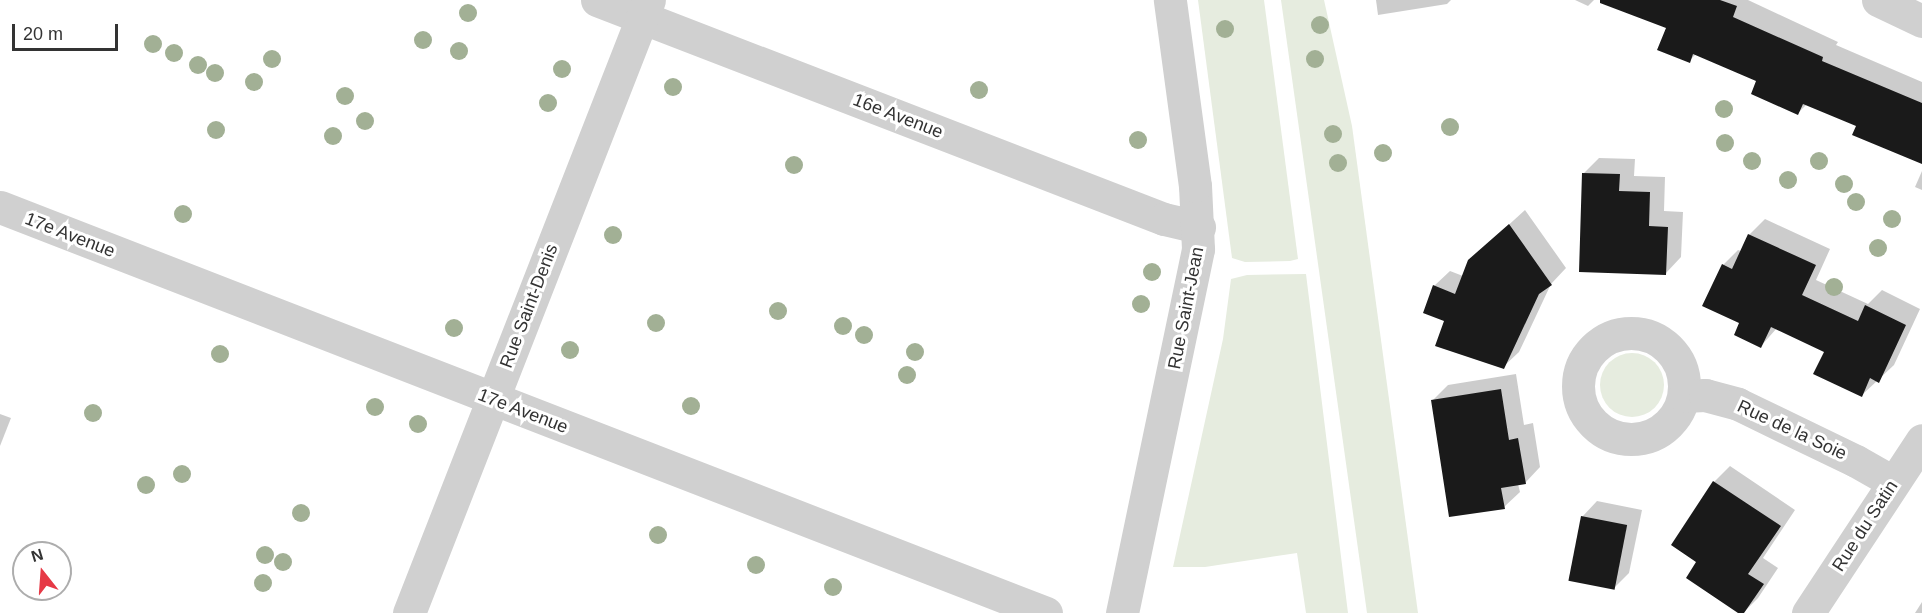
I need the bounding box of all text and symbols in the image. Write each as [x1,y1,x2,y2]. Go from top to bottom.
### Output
scale bar [15,12,122,50]
text: 20 m [23,24,63,44]
street label: 16e Avenue [849,89,947,143]
street label: 17e Avenue [21,208,119,262]
street label: Rue Saint-Denis [495,241,563,371]
street label: Rue Saint-Jean [1164,245,1208,371]
street label: 17e Avenue [474,384,572,438]
street label: Rue de la Soie [1734,395,1850,465]
street label: Rue du Satin [1828,476,1902,576]
north arrow [12,541,72,601]
text: N [29,545,45,565]

